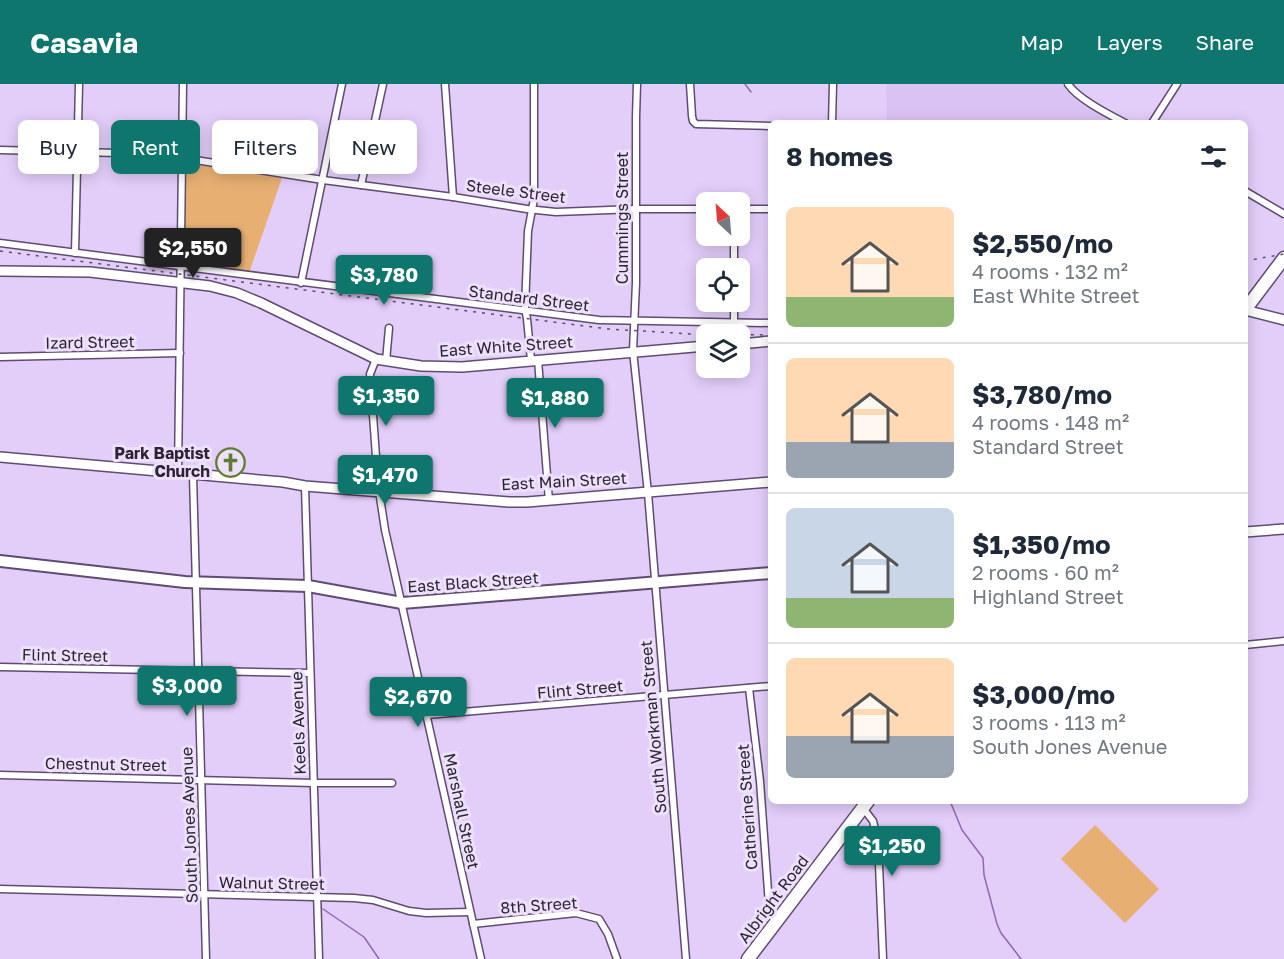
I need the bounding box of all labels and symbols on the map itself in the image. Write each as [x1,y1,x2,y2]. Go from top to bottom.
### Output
street label: Cummings Street [612,152,632,284]
street label: Steele Street [465,175,567,207]
north arrow [696,192,750,246]
pin: $2,550 [144,228,242,279]
pin: $3,780 [335,255,433,306]
street label: Standard Street [468,281,590,315]
street label: Izard Street [45,331,135,353]
street label: East White Street [438,331,574,361]
pin: $1,350 [337,376,435,427]
pin: $1,880 [506,378,604,429]
place label: Park Baptist Church [114,443,210,481]
church icon: Park Baptist Church [215,446,247,478]
pin: $1,470 [336,455,434,506]
street label: East Main Street [501,468,627,494]
street label: East Black Street [407,567,539,597]
street label: South Workman Street [635,640,671,814]
street label: Flint Street [22,644,108,666]
pin: $3,000 [138,666,236,717]
street label: Keels Avenue [286,671,310,775]
street label: Flint Street [536,675,624,703]
pin: $2,670 [369,677,467,728]
street label: Catherine Street [733,743,761,871]
street label: South Jones Avenue [176,747,202,903]
street label: Marshall Street [440,751,484,871]
street label: Chestnut Street [45,753,167,775]
pin: $1,250 [843,826,941,877]
street label: Albright Road [733,851,813,947]
street label: Walnut Street [219,872,325,894]
street label: 8th Street [500,892,578,918]

